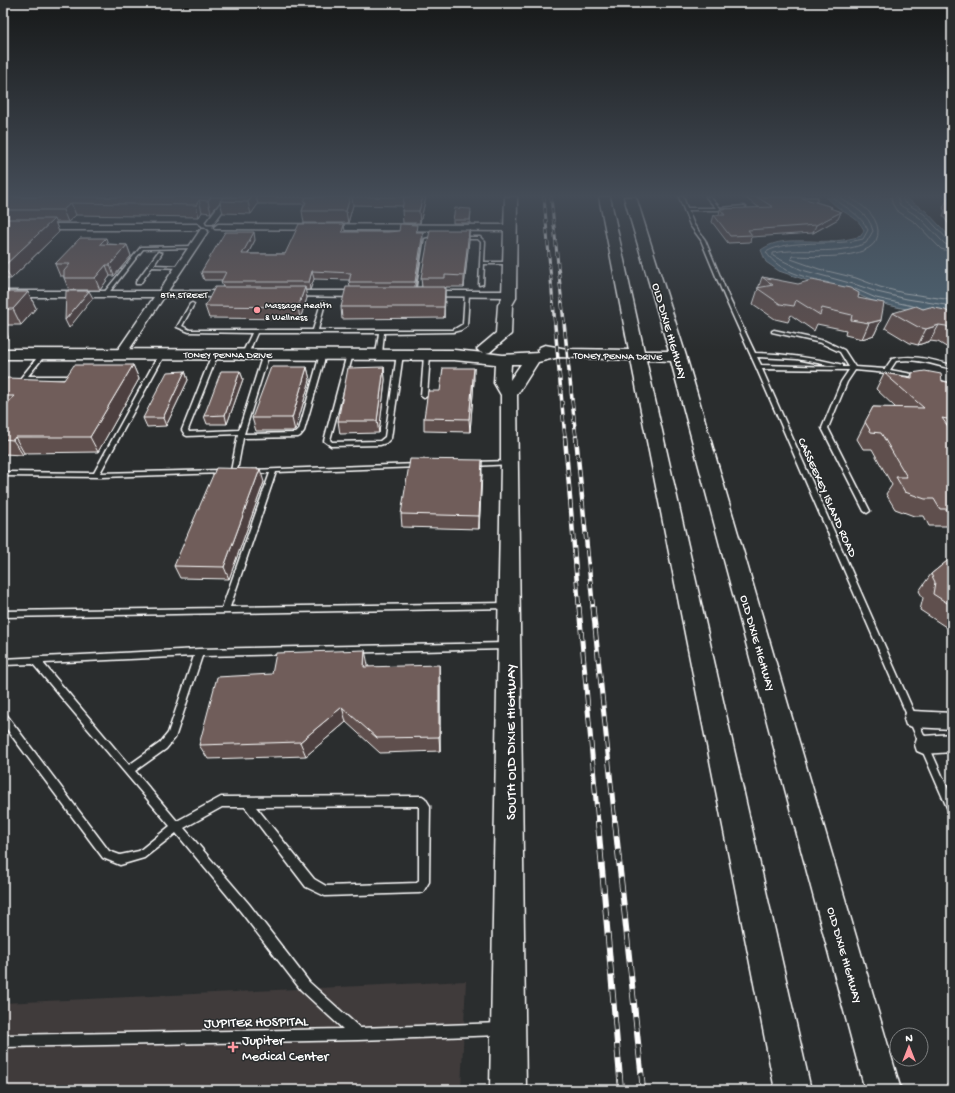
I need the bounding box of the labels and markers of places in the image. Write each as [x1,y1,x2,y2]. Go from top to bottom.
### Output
place label: Massage Health & Wellness [265,300,332,324]
marker: Massage Health & Wellness [252,305,262,315]
place label: Jupiter Medical Center [242,1033,330,1066]
marker: Jupiter Medical Center [227,1041,239,1053]

